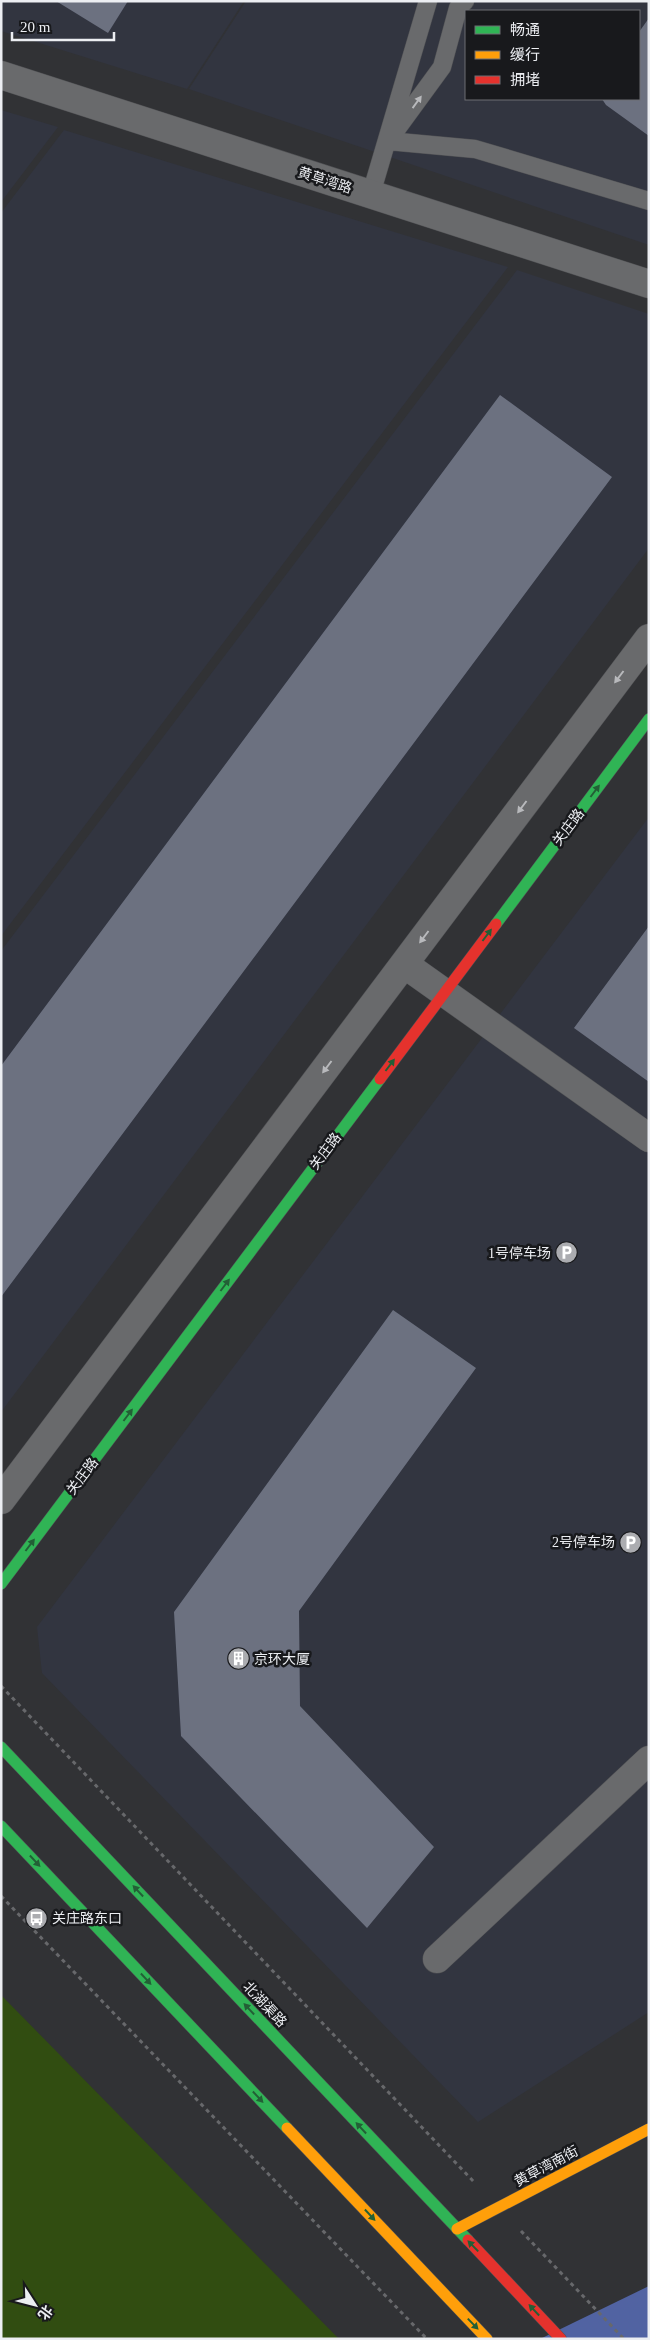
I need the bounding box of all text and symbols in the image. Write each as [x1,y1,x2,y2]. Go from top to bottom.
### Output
scale bar [12,10,115,42]
legend [465,10,640,100]
text: 20 m [20,19,51,35]
text: 畅通 [510,22,540,38]
text: 缓行 [510,47,540,63]
text: 拥堵 [510,72,540,88]
one-way arrow [412,95,422,109]
street label: 黄草湾路 [296,165,354,196]
one-way arrow [614,670,625,683]
one-way arrow [590,784,600,798]
one-way arrow [517,800,527,814]
street label: 关庄路 [550,806,587,849]
one-way arrow [482,928,492,942]
one-way arrow [419,930,430,943]
one-way arrow [384,1059,395,1072]
one-way arrow [322,1060,332,1074]
street label: 关庄路 [307,1130,344,1173]
parking icon: 1号停车场 [555,1241,579,1265]
place label: 1号停车场 [488,1245,551,1261]
one-way arrow [220,1278,230,1292]
one-way arrow [122,1409,133,1422]
street label: 关庄路 [64,1455,101,1498]
parking icon: 2号停车场 [619,1530,643,1554]
place label: 2号停车场 [552,1534,615,1550]
one-way arrow [25,1539,36,1552]
building icon: 京环大厦 [226,1647,250,1671]
place label: 京环大厦 [254,1652,310,1667]
one-way arrow [29,1855,41,1867]
one-way arrow [132,1886,144,1898]
bus stop icon: 关庄路东口 [24,1906,48,1930]
place label: 关庄路东口 [52,1911,122,1926]
one-way arrow [140,1973,152,1985]
street label: 北湖渠路 [240,1978,290,2030]
one-way arrow [243,2004,255,2016]
one-way arrow [252,2091,264,2103]
one-way arrow [355,2122,367,2134]
street label: 黄草湾南街 [512,2143,581,2189]
one-way arrow [364,2209,376,2221]
one-way arrow [467,2240,479,2252]
north arrow [10,2280,60,2330]
text: 北 [35,2302,55,2322]
one-way arrow [528,2304,540,2316]
one-way arrow [467,2317,479,2329]

